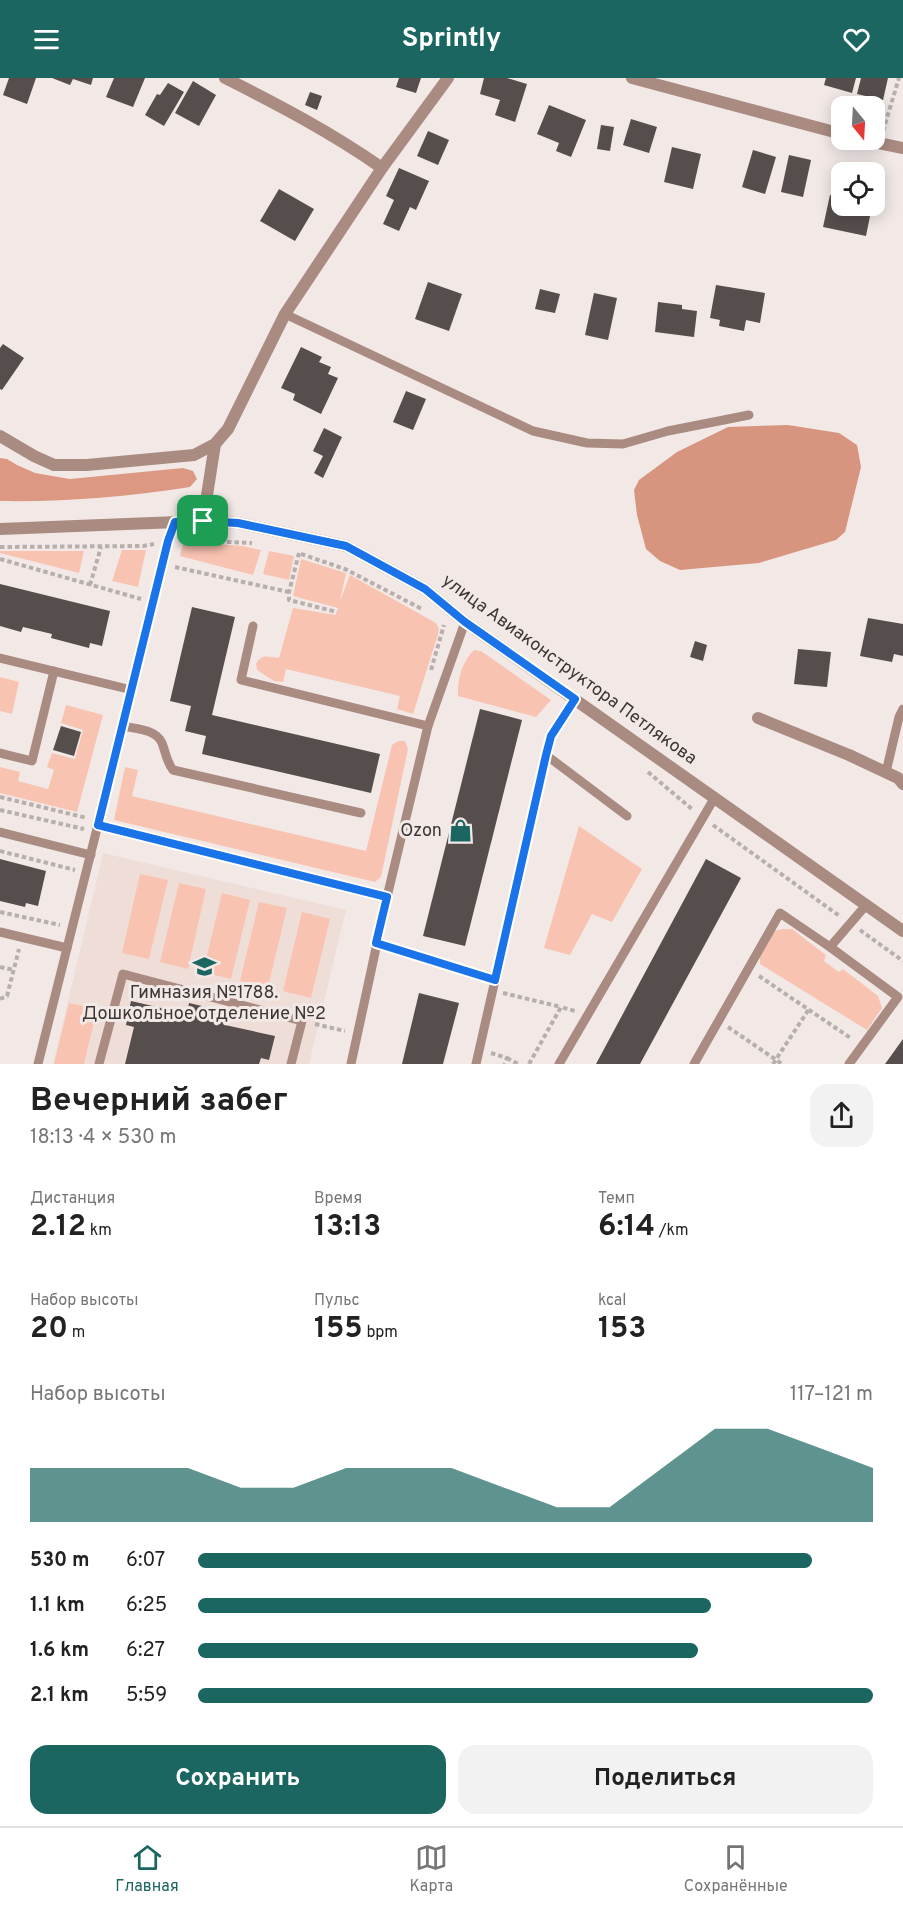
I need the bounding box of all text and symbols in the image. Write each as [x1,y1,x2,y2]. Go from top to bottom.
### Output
text: Sprintly [402,22,501,56]
icon: menu [30,23,63,56]
icon: heart [840,23,873,56]
north arrow [831,96,885,150]
map controls [831,96,885,216]
button: locate [831,162,885,216]
pin [177,495,228,546]
icon: arrive [186,504,219,537]
street label: улица Авиаконструктора Петлякова [437,570,701,770]
shop icon: Ozon [447,818,473,844]
place label: Ozon [400,820,442,843]
school or university icon: Гимназия №1788. Дошкольное отделение №2 [191,954,217,980]
place label: Гимназия №1788. Дошкольное отделение №2 [82,982,326,1026]
text: Вечерний забег [30,1081,288,1123]
button: share [810,1084,873,1147]
text: 18:13 · 4 × 530 m [30,1125,177,1151]
text: Дистанция [30,1189,115,1209]
text: Время [314,1189,362,1209]
text: Темп [598,1189,635,1209]
text: 2.12 [30,1209,86,1246]
text: 13:13 [314,1209,381,1246]
text: 6:14 [598,1209,655,1246]
text: km [86,1221,112,1241]
text: /km [655,1221,689,1241]
text: Набор высоты [30,1291,138,1311]
text: Пульс [314,1291,360,1311]
text: kcal [598,1291,626,1311]
text: 20 [30,1311,68,1348]
text: 155 [314,1311,363,1348]
text: 153 [598,1311,646,1348]
text: m [68,1323,85,1343]
text: bpm [363,1323,398,1343]
text: Набор высоты [30,1382,166,1408]
text: 117–121 m [790,1382,873,1408]
text: 530 m [30,1548,90,1574]
text: 6:07 [126,1548,165,1574]
text: 1.1 km [30,1593,85,1619]
text: 6:25 [126,1593,167,1619]
text: 1.6 km [30,1638,89,1664]
text: 6:27 [126,1638,165,1664]
text: 2.1 km [30,1683,89,1709]
text: 5:59 [126,1683,167,1709]
button: Сохранить [30,1745,446,1814]
button: Поделиться [458,1745,873,1814]
tab: Главная [115,1841,179,1897]
tab: Карта [409,1841,453,1897]
tab: Сохранённые [684,1841,788,1897]

